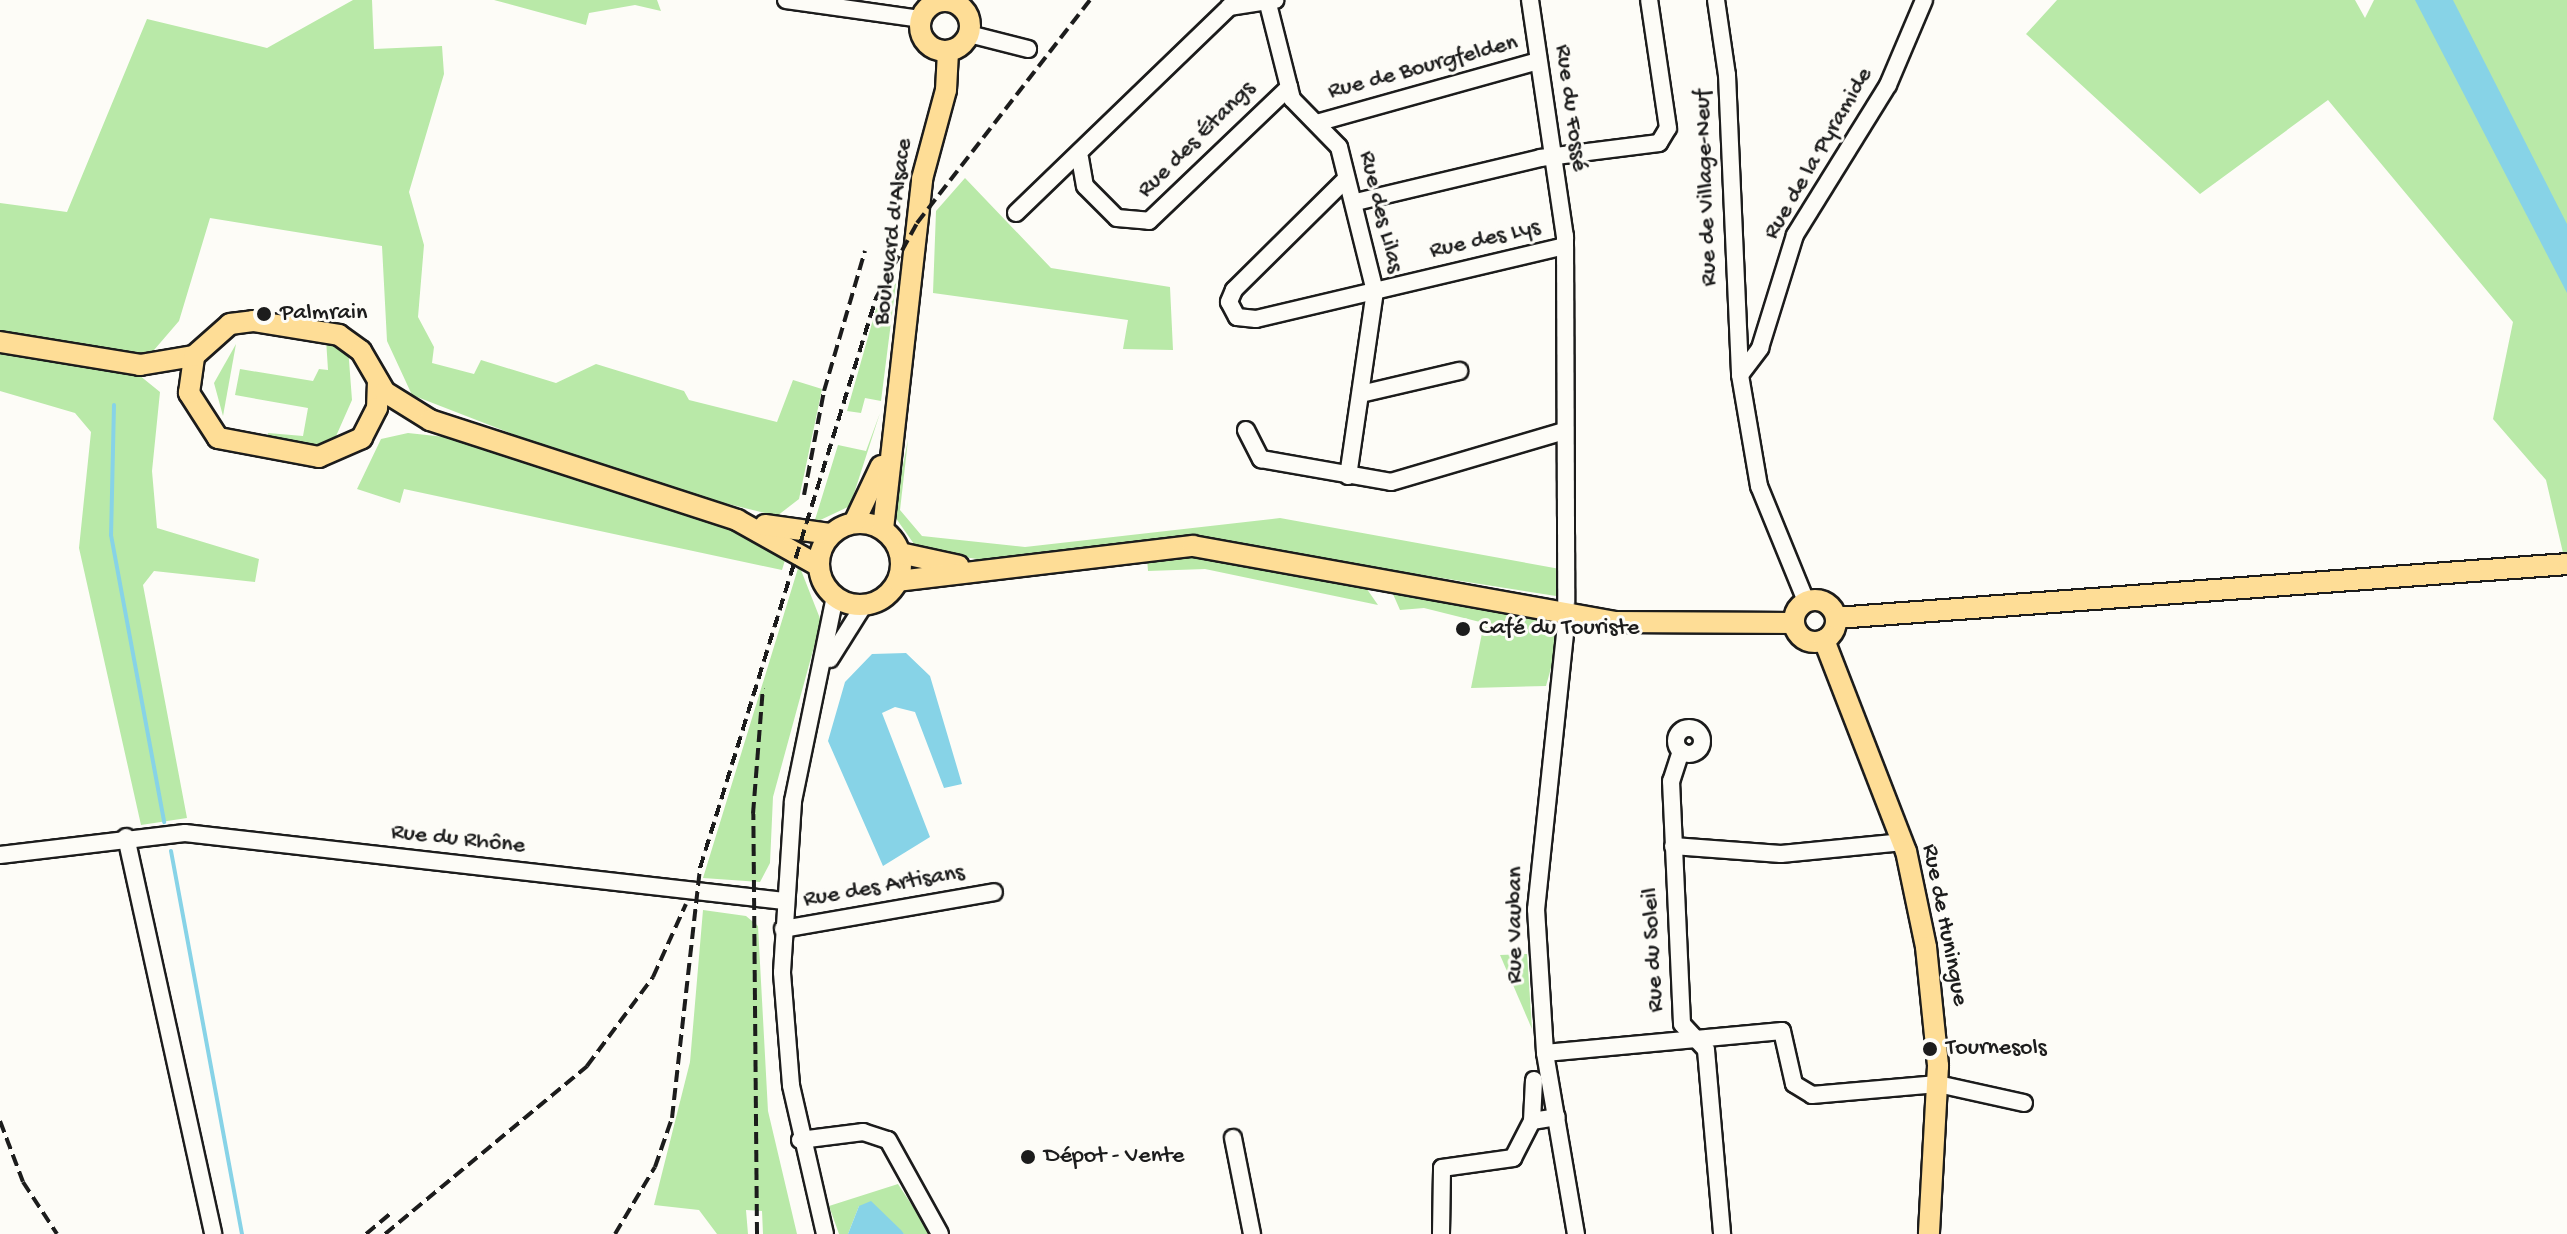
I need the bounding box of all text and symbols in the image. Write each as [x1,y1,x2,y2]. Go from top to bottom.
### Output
street label: Rue de Bourgfelden [1325,29,1521,107]
street label: Rue du Fossé [1547,43,1593,173]
street label: Rue de la Pyramide [1758,63,1880,245]
street label: Rue des Étangs [1132,75,1262,205]
street label: Rue de Village-Neuf [1689,89,1725,287]
street label: Boulevard d'Alsace [868,137,920,327]
street label: Rue des Lilas [1351,148,1409,276]
street label: Rue des Lys [1427,213,1543,267]
place label: Palmrain [280,300,367,328]
marker: Palmrain [255,305,273,323]
place label: Café du Touriste [1479,615,1639,643]
marker: Café du Touriste [1454,620,1472,638]
street label: Rue du Rhône [390,819,526,861]
street label: Rue de Huningue [1914,842,1974,1008]
street label: Rue des Artisans [801,859,967,915]
street label: Rue Vauban [1502,866,1530,984]
street label: Rue du Soleil [1636,887,1672,1013]
place label: Tournesols [1946,1035,2047,1063]
marker: Tournesols [1921,1040,1939,1058]
place label: Dépot - Vente [1044,1143,1184,1171]
marker: Dépot - Vente [1019,1148,1037,1166]

